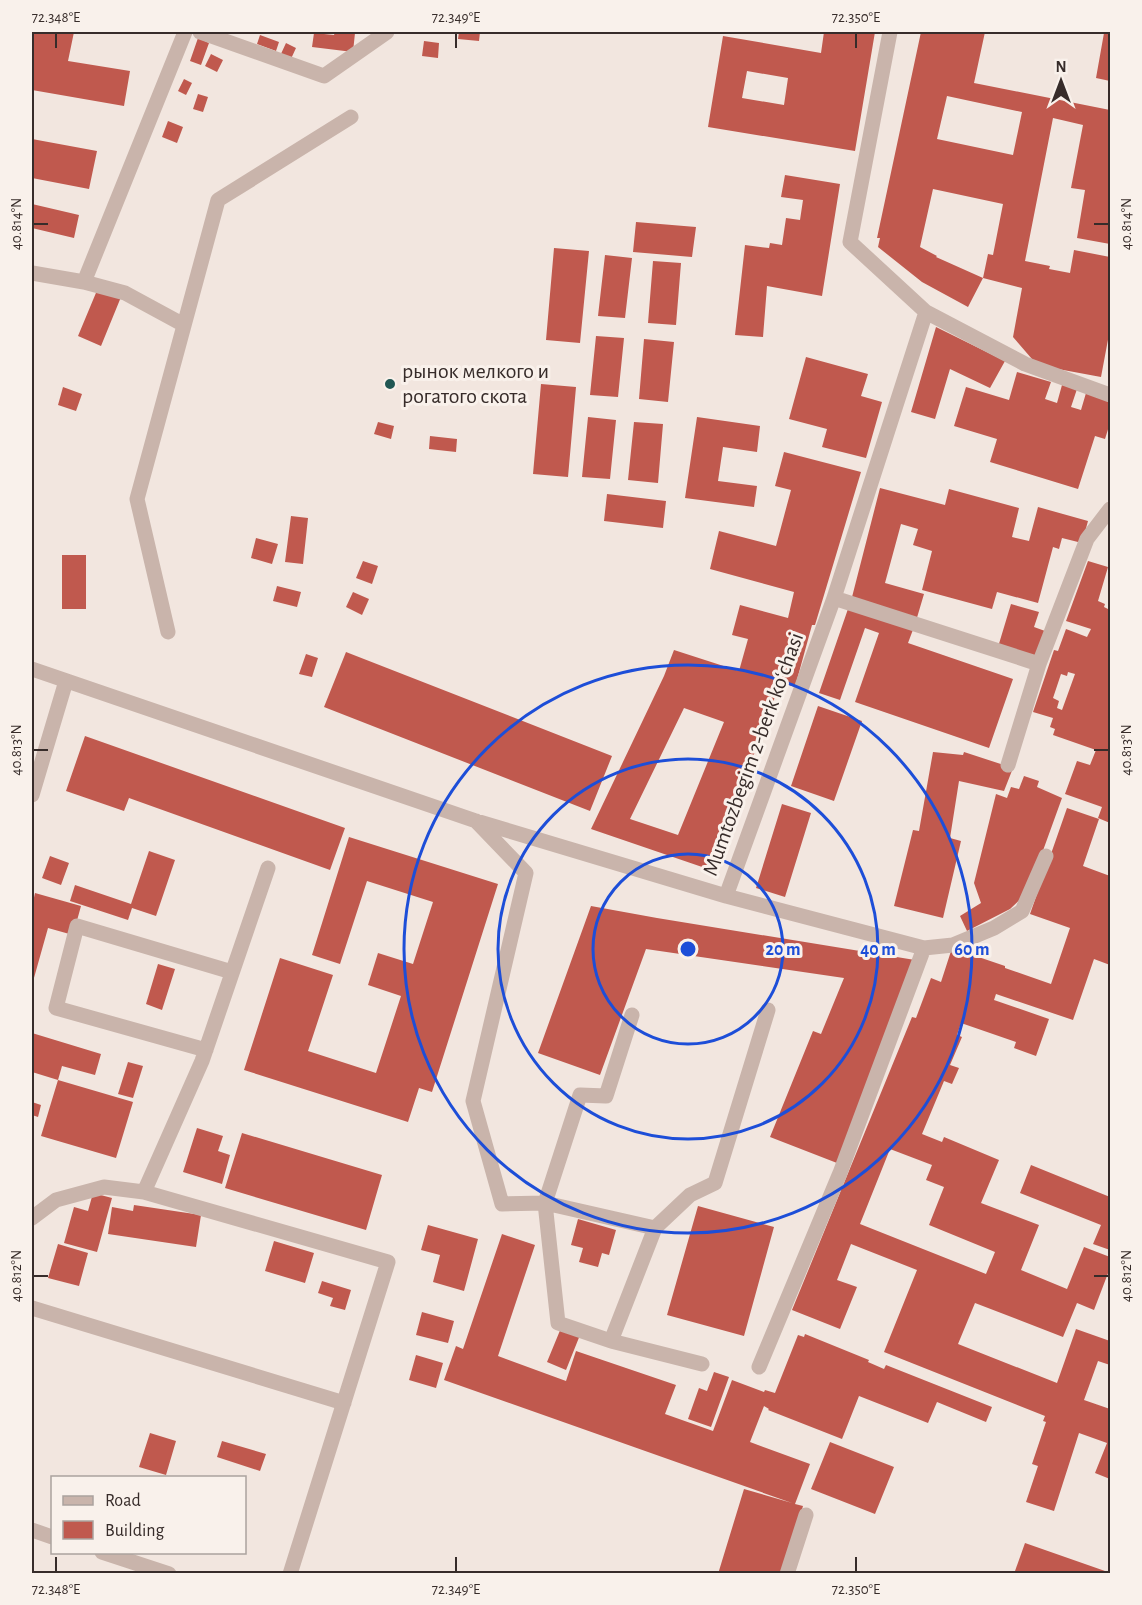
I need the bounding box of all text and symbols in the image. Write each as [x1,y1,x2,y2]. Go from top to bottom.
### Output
text: 72.348°E [32,10,80,25]
text: 72.349°E [432,10,480,25]
text: 72.350°E [832,10,880,25]
north arrow [1031,51,1091,111]
text: N [1055,59,1067,75]
text: 40.814°N [9,198,24,250]
text: 40.814°N [1119,198,1134,250]
place label: рынок мелкого и рогатого скота [402,360,549,407]
marker: рынок мелкого и рогатого скота [383,377,397,391]
street label: Mumtozbegim 2-berk koʻchasi [699,629,807,879]
text: 40.813°N [9,724,24,776]
text: 40.813°N [1119,724,1134,776]
centre of rings [678,939,698,959]
text: 20 m [765,941,801,959]
text: 40 m [860,941,896,959]
text: 60 m [954,941,990,959]
text: 40.812°N [9,1250,24,1302]
text: 40.812°N [1119,1250,1134,1302]
legend [51,1476,246,1554]
text: Road [105,1492,141,1510]
text: Building [105,1522,165,1540]
text: 72.348°E [32,1582,80,1597]
text: 72.349°E [432,1582,480,1597]
text: 72.350°E [832,1582,880,1597]

